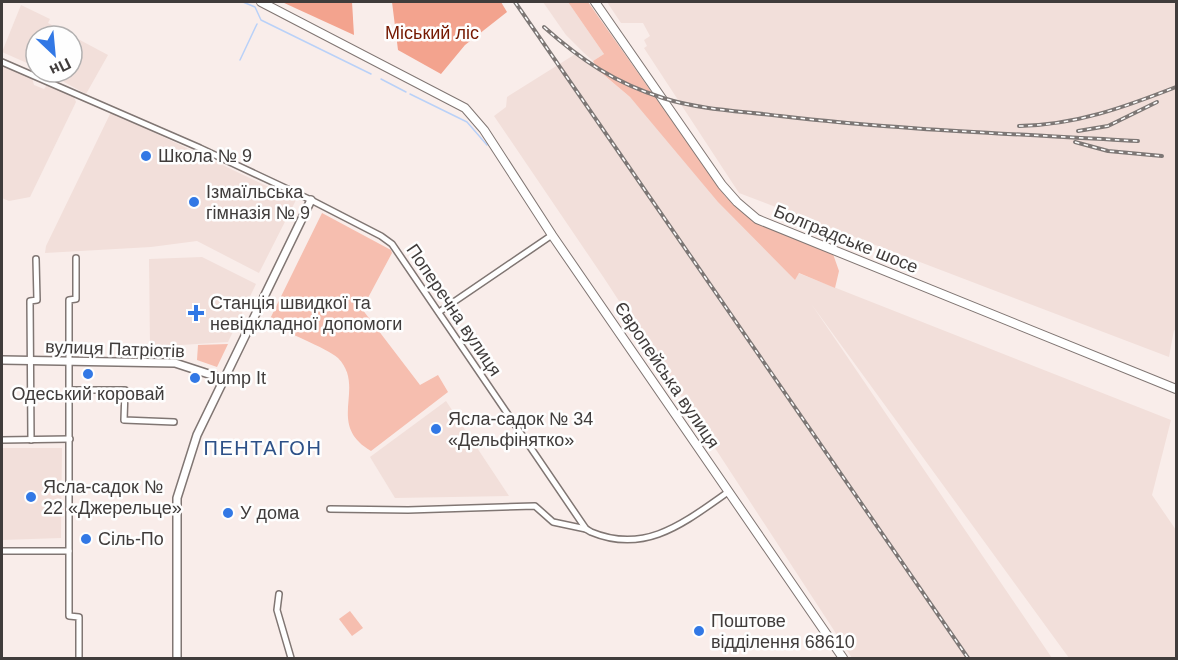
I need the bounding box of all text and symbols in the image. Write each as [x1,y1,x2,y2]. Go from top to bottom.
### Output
park label: Міський ліс [385,23,479,43]
north arrow [24,24,84,84]
text: Пн [47,55,74,79]
place label: Школа № 9 [158,146,252,166]
marker: Школа № 9 [139,149,153,163]
place label: Ізмаїльська гімназія № 9 [206,182,310,223]
marker: Ізмаїльська гімназія № 9 [187,195,201,209]
street label: Болградське шосе [771,201,921,277]
street label: Поперечна вулиця [402,240,506,380]
place label: Станція швидкої та невідкладної допомоги [210,293,402,334]
street label: Європейська вулиця [611,298,723,452]
marker: Станція швидкої та невідкладної допомоги [187,304,205,322]
street label: вулиця Патріотів [45,337,185,361]
marker: Одеський коровай [81,367,95,381]
place label: Jump It [207,368,266,388]
marker: Jump It [188,371,202,385]
place label: Одеський коровай [11,384,165,404]
place label: Ясла-садок № 34 «Дельфінятко» [448,409,593,450]
marker: Ясла-садок № 34 «Дельфінятко» [429,422,443,436]
district label: ПЕНТАГОН [204,437,322,459]
place label: Ясла-садок № 22 «Джерельце» [43,477,182,518]
marker: Ясла-садок № 22 «Джерельце» [24,490,38,504]
place label: У дома [240,503,300,523]
marker: У дома [221,506,235,520]
place label: Сіль-По [98,529,164,549]
marker: Сіль-По [79,532,93,546]
place label: Поштове відділення 68610 [711,611,855,652]
marker: Поштове відділення 68610 [692,624,706,638]

